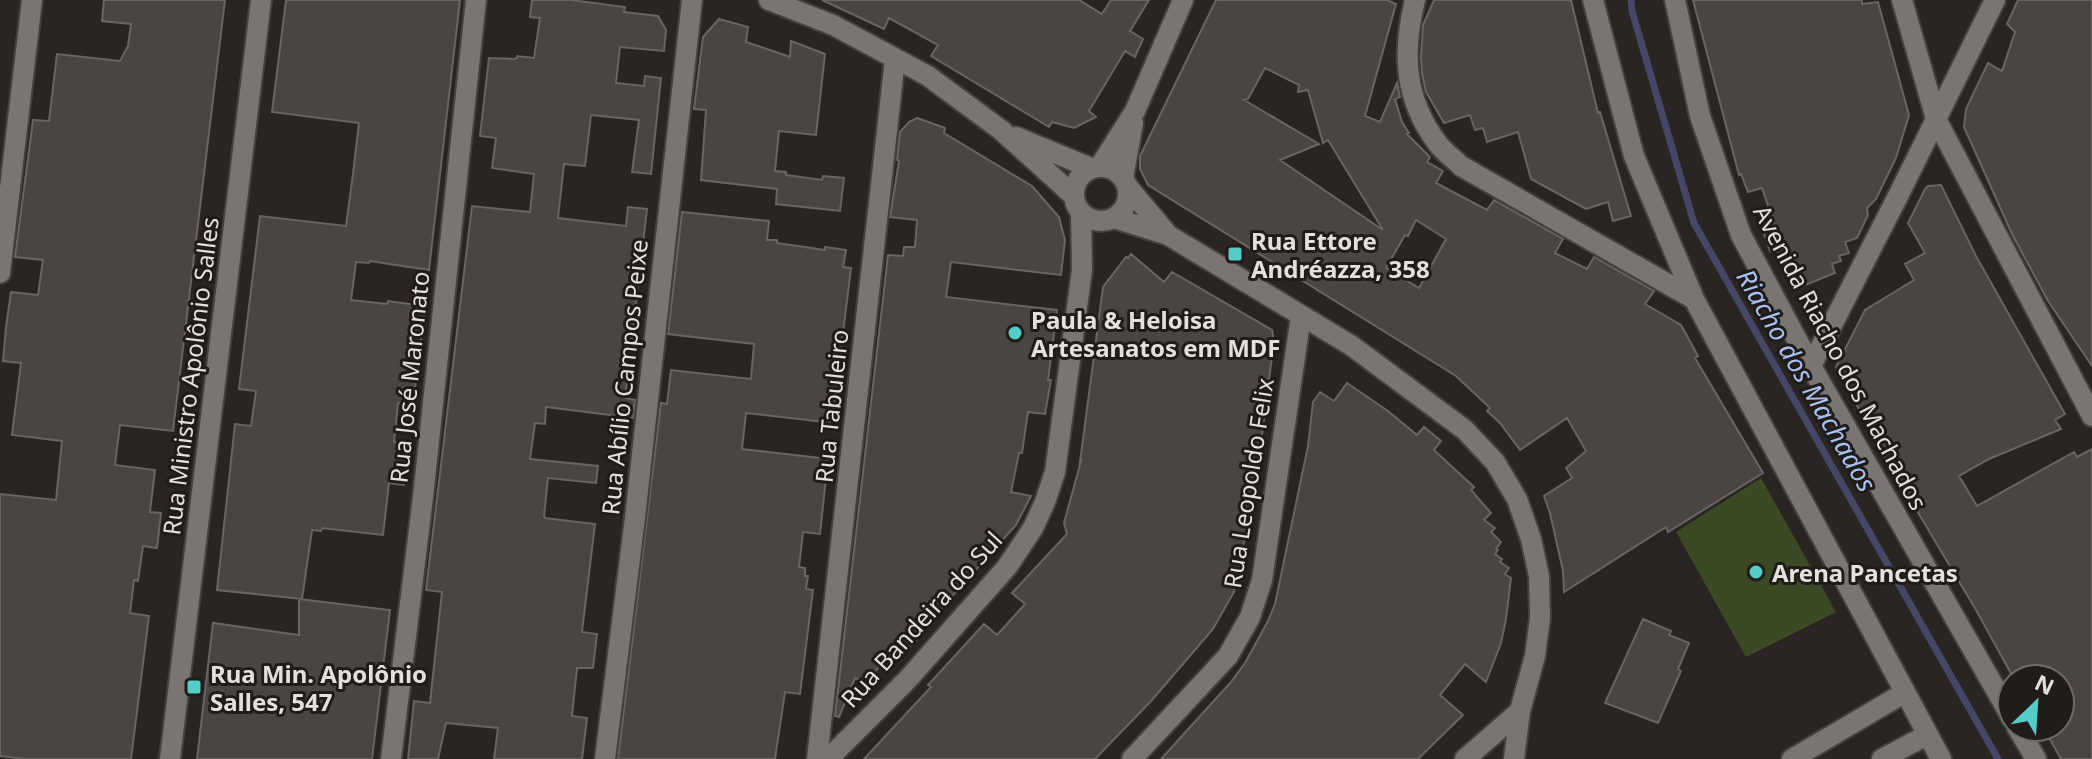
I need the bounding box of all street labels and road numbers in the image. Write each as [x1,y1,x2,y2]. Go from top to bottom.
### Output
street label: Avenida Riacho dos Machados [1748,200,1934,514]
street label: Rua Ministro Apolônio Salles [154,215,226,537]
street label: Rua Abílio Campos Peixe [593,238,655,516]
street label: Rua José Maronato [381,270,437,484]
street label: Rua Tabuleiro [807,328,855,484]
street label: Rua Leopoldo Felix [1215,375,1281,590]
street label: Rua Bandeira do Sul [833,524,1009,714]

